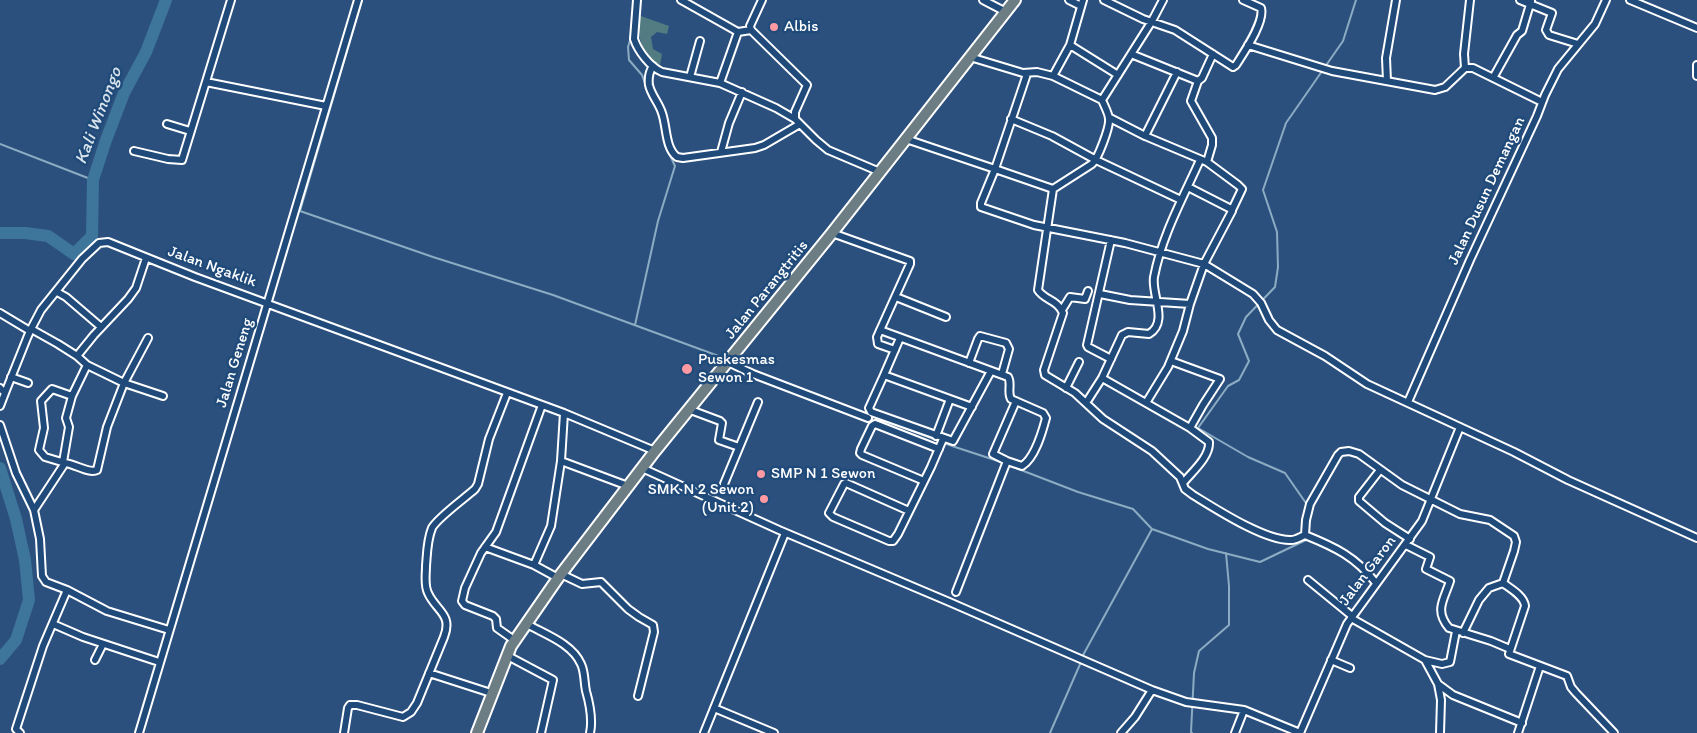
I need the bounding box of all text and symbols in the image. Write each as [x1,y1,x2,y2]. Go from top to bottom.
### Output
place label: Albis [784,17,818,37]
marker: Albis [768,21,780,33]
water label: Kali Winongo [71,65,127,167]
street label: Jalan Dusun Demangan [1444,114,1530,268]
street label: Jalan Parangtritis [721,237,813,343]
street label: Jalan Ngaklik [165,242,259,292]
street label: Jalan Geneng [212,316,258,410]
place label: Puskesmas Sewon 1 [698,350,775,388]
marker: Puskesmas Sewon 1 [680,362,694,376]
place label: SMP N 1 Sewon [771,464,875,484]
marker: SMP N 1 Sewon [755,468,767,480]
place label: SMK N 2 Sewon (Unit 2) [648,480,754,518]
marker: SMK N 2 Sewon (Unit 2) [758,493,770,505]
street label: Jalan Garon [1335,532,1401,610]

